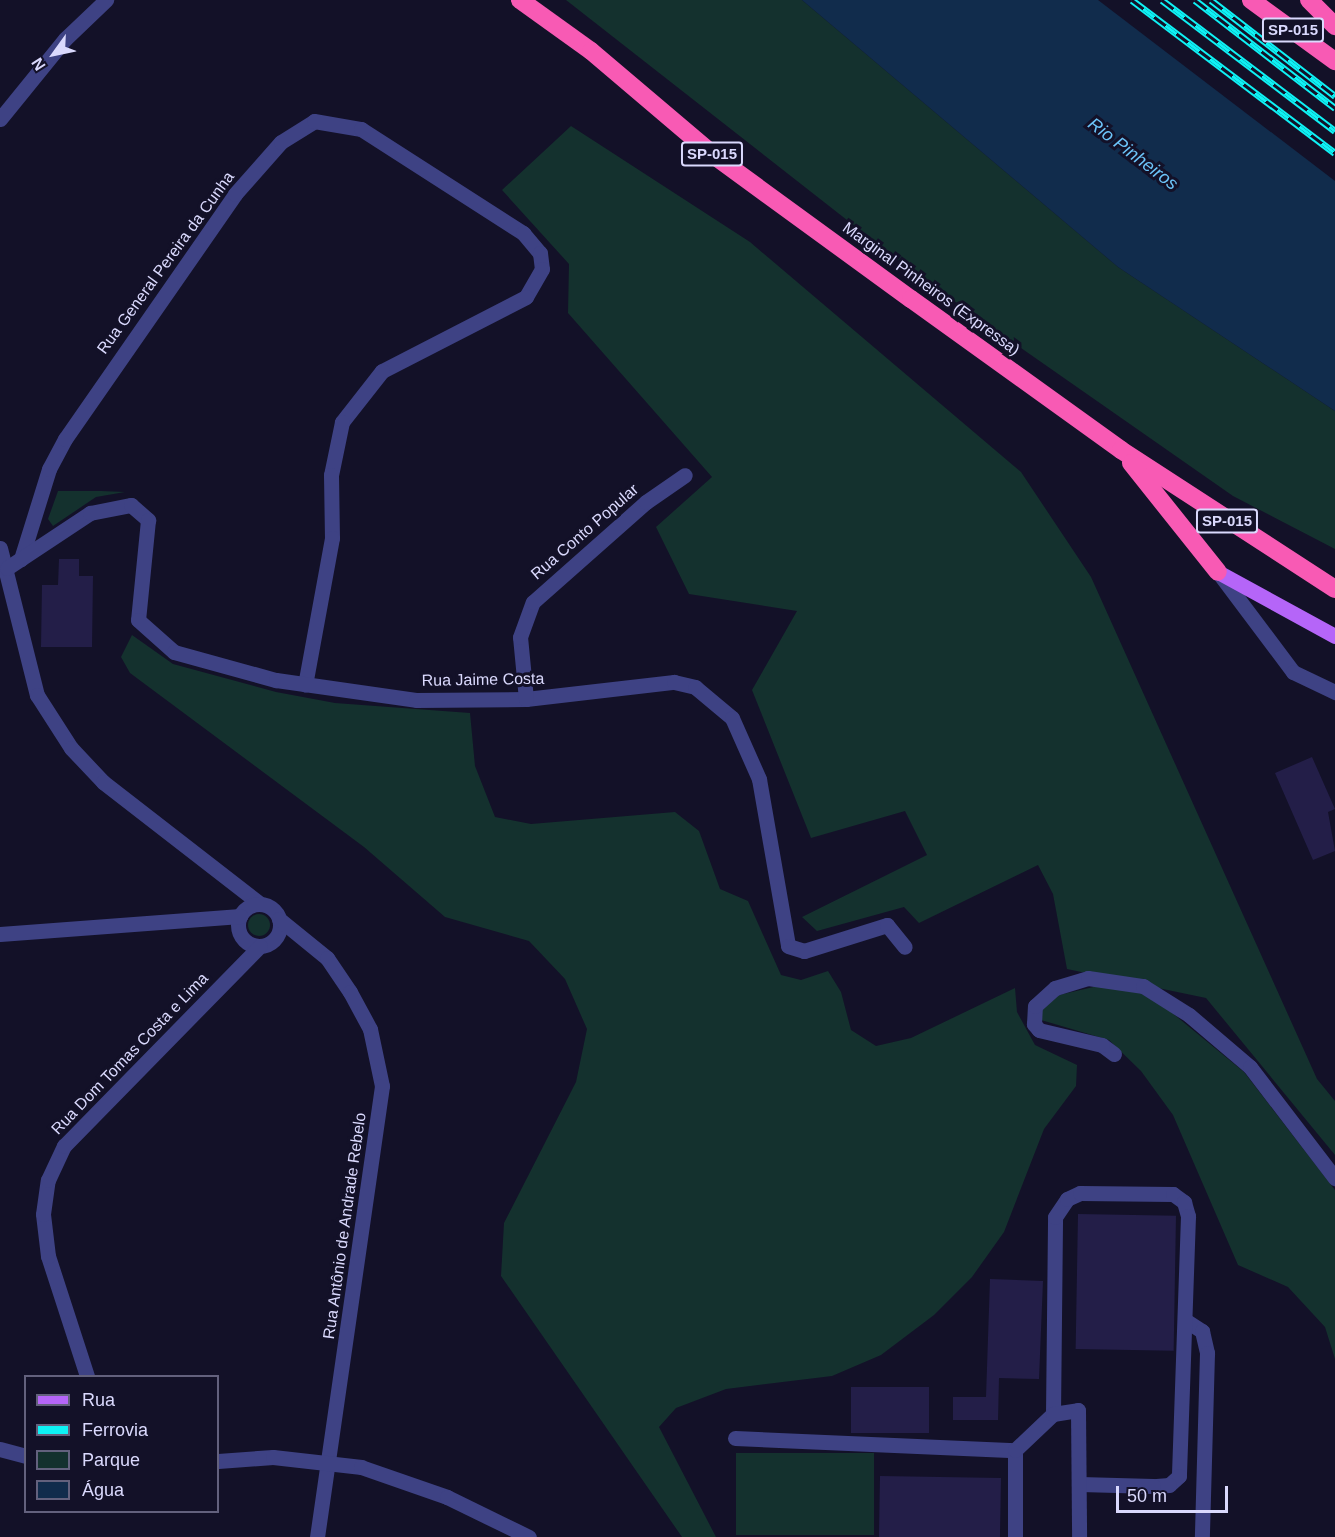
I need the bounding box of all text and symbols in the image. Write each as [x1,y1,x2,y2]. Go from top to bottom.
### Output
road number: SP-015 [1262,18,1324,42]
north arrow [24,24,84,84]
text: N [28,55,49,74]
water label: Rio Pinheiros [1084,113,1182,195]
road number: SP-015 [680,142,744,166]
street label: Rua General Pereira da Cunha [93,168,239,358]
street label: Marginal Pinheiros (Expressa) [839,218,1023,360]
street label: Rua Conto Popular [527,480,643,584]
road number: SP-015 [1196,509,1258,533]
street label: Rua Jaime Costa [421,669,545,691]
street label: Rua Dom Tomas Costa e Lima [47,969,213,1139]
street label: Rua Antônio de Andrade Rebelo [319,1111,371,1341]
legend [24,1375,219,1513]
text: Rua [82,1390,115,1410]
text: Ferrovia [82,1420,148,1440]
text: Parque [82,1450,140,1470]
scale bar [1119,1474,1232,1512]
text: Água [82,1480,124,1500]
text: 50 m [1127,1486,1167,1506]

